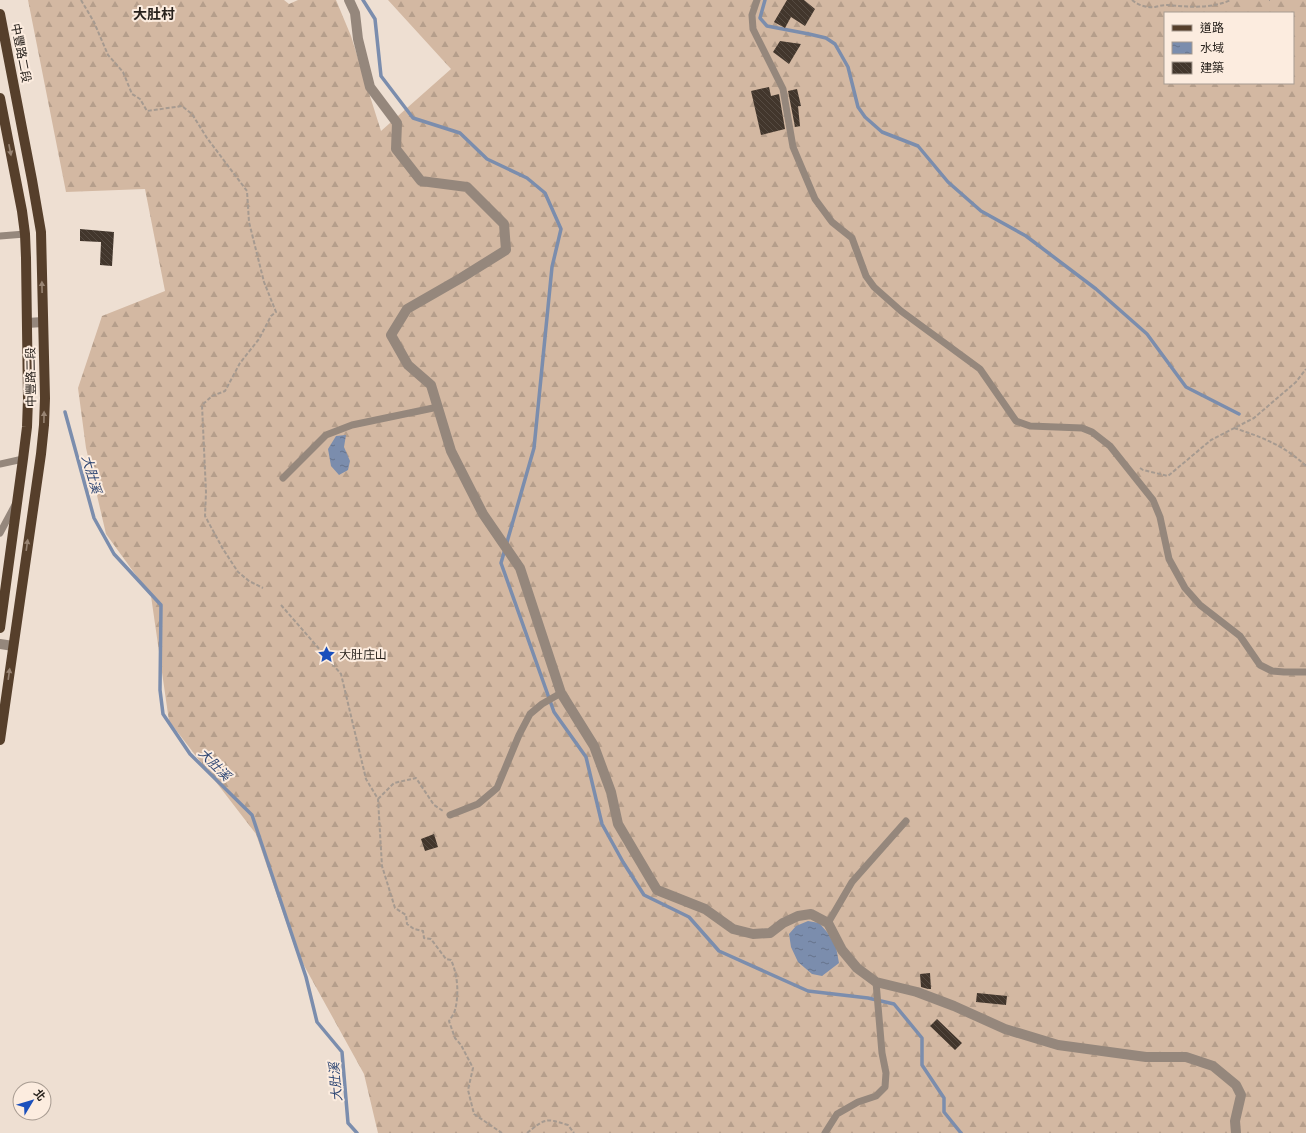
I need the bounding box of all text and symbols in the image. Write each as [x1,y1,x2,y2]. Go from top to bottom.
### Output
district label: 大肚村 [133,4,175,23]
legend [1164,12,1294,84]
text: 道路 [1200,19,1224,36]
street label: 中豐路二段 [7,22,36,84]
text: 水域 [1200,39,1224,56]
text: 建築 [1200,59,1224,76]
one-way arrow [8,143,14,156]
one-way arrow [39,280,45,293]
street label: 中豐路二段 [21,347,40,407]
one-way arrow [41,411,48,423]
water label: 大肚溪 [78,453,107,497]
one-way arrow [24,539,30,551]
place icon: 大肚庄山 [316,645,336,665]
place label: 大肚庄山 [339,646,387,663]
one-way arrow [6,668,12,680]
water label: 大肚溪 [195,744,237,786]
water label: 大肚溪 [324,1060,346,1102]
north arrow [12,1081,52,1121]
text: 北 [31,1086,50,1103]

